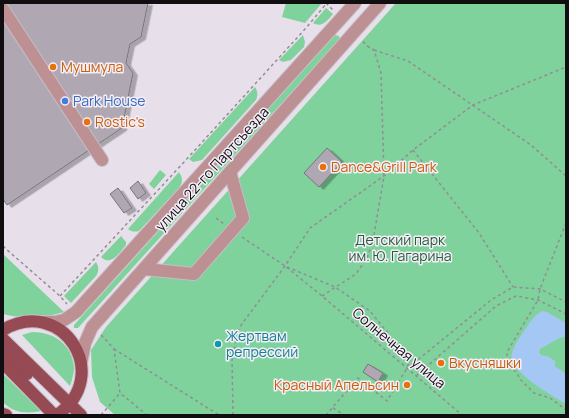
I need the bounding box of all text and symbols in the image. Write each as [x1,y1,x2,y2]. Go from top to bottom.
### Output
place label: Мушмула [61,57,123,76]
marker: Мушмула [48,62,58,72]
place label: Park House [73,91,145,110]
marker: Park House [60,96,70,106]
street label: улица 22-го Партсъезда [151,102,273,235]
place label: Rostic's [95,112,145,131]
marker: Rostic's [82,117,92,127]
place label: Dance&Grill Park [331,157,438,176]
marker: Dance&Grill Park [318,162,328,172]
park label: Детский парк им. Ю. Гагарина [348,230,452,265]
street label: Солнечная улица [349,303,450,392]
place label: Жертвам репрессий [226,326,298,361]
marker: Жертвам репрессий [213,339,223,349]
place label: Вкусняшки [449,353,521,372]
marker: Вкусняшки [436,358,446,368]
place label: Красный Апельсин [274,375,399,394]
marker: Красный Апельсин [402,380,412,390]

